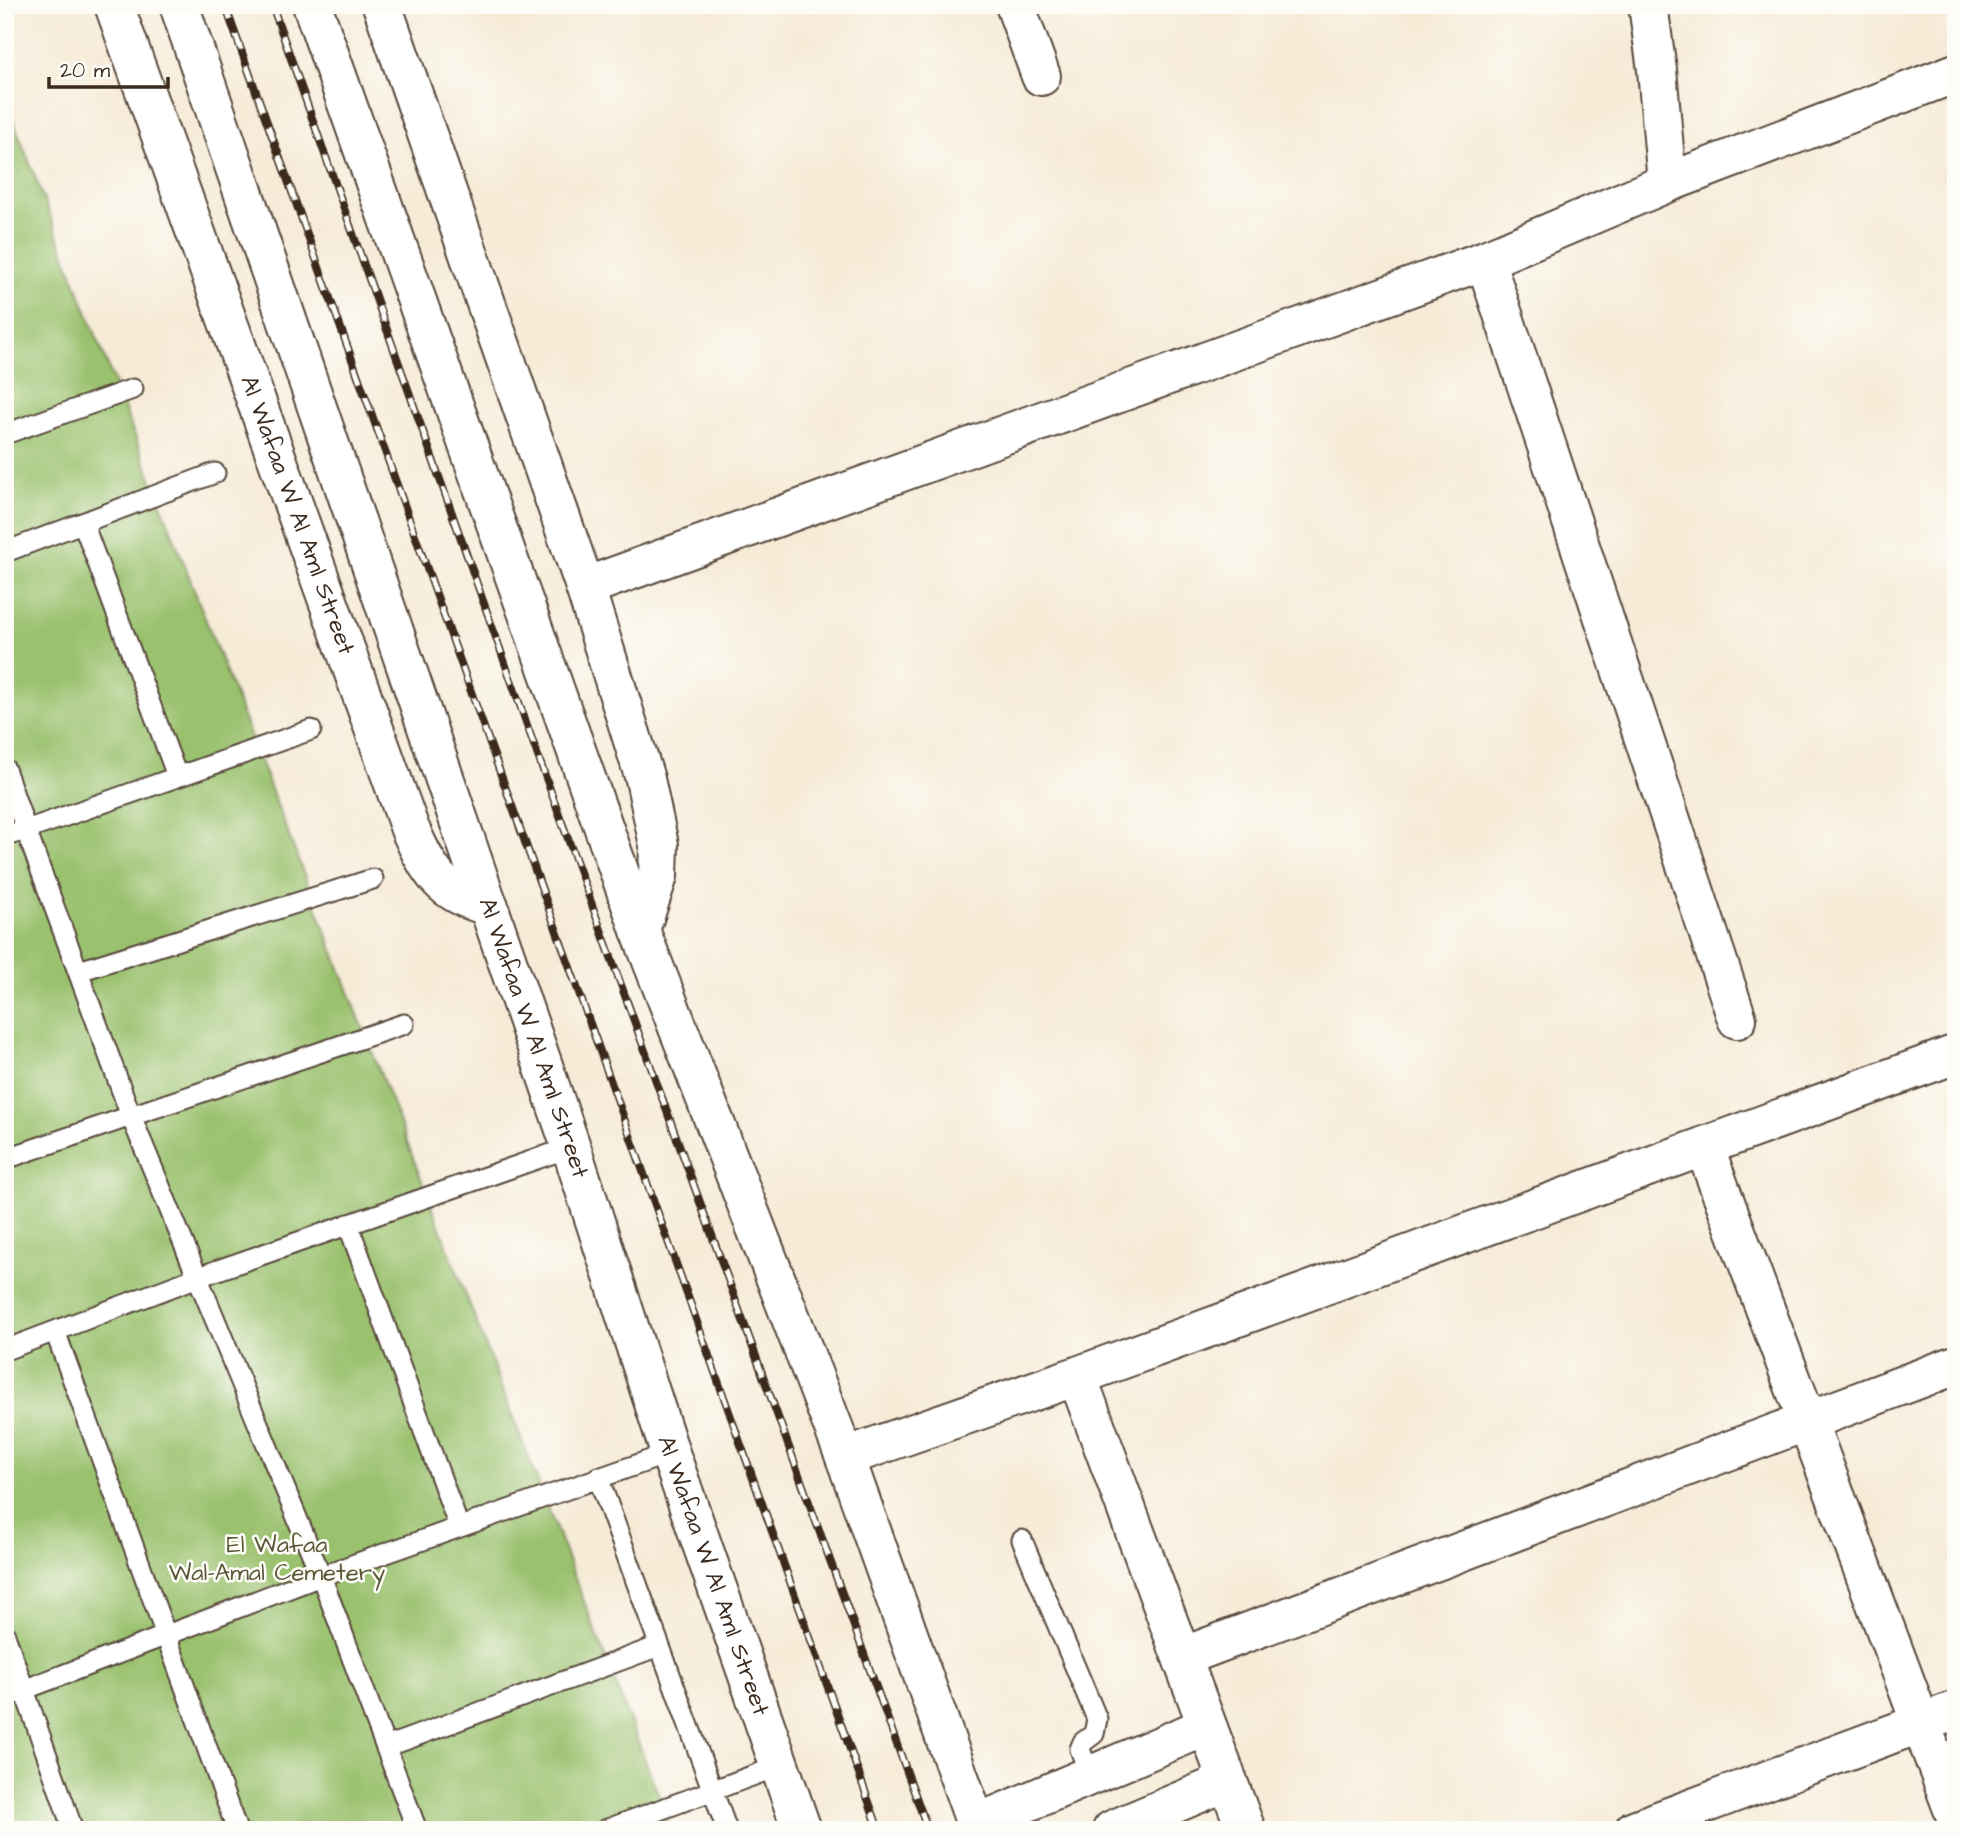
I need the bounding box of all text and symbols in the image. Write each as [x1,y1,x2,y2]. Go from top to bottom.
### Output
scale bar [49,46,168,90]
text: 20 m [60,56,111,85]
street label: Al Wafaa W Al Aml Street [231,371,363,660]
street label: Al Wafaa W Al Aml Street [470,893,597,1183]
street label: Al Wafaa W Al Aml Street [649,1431,778,1720]
park label: El Wafaa Wal-Amal Cemetery [169,1528,385,1591]

